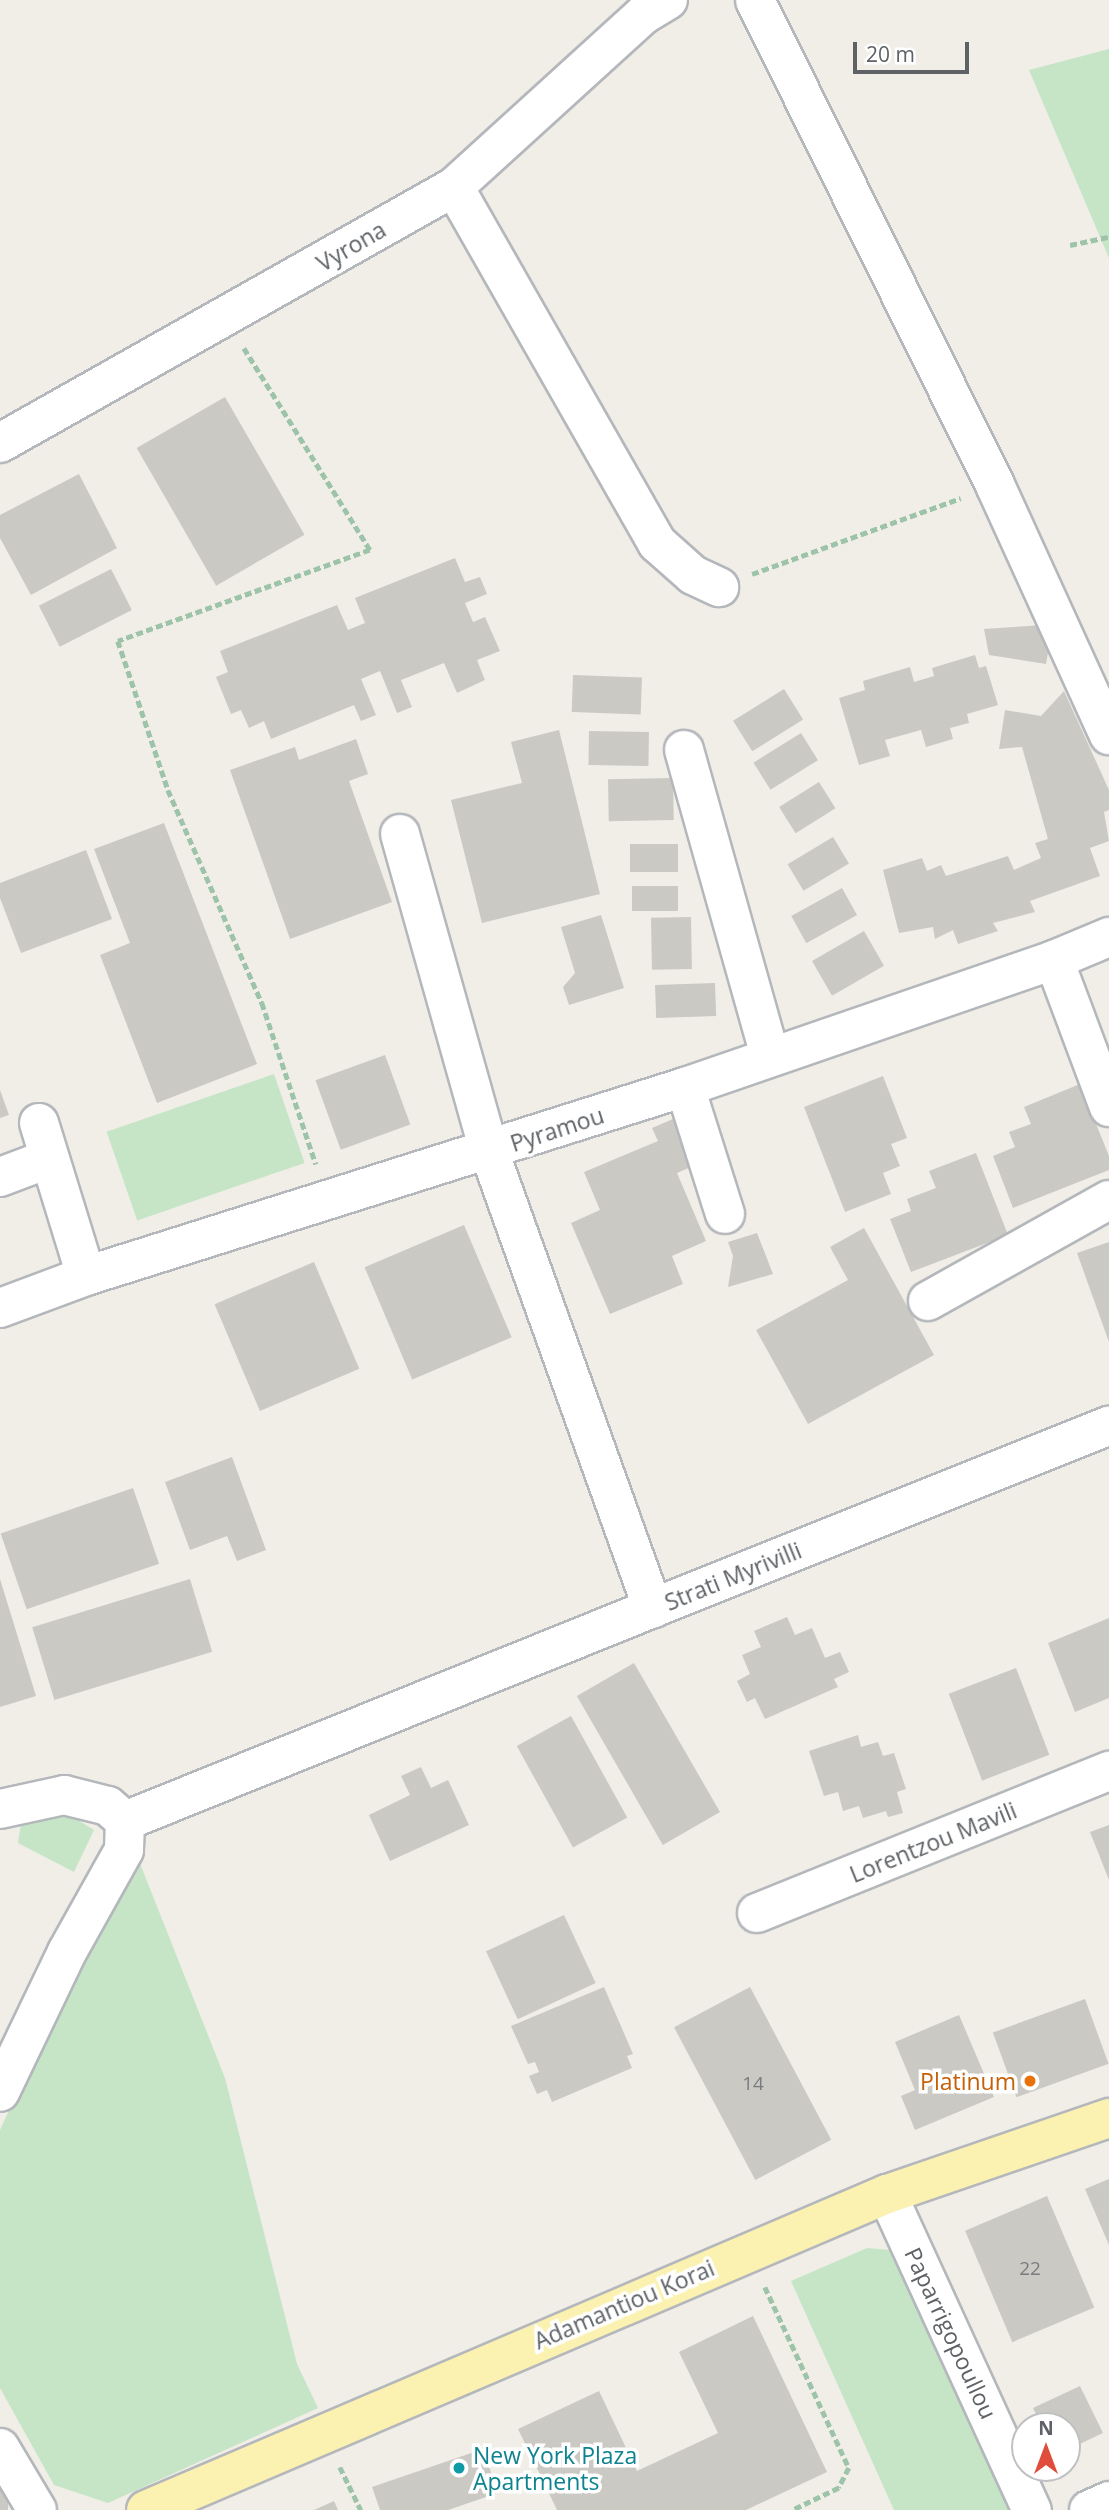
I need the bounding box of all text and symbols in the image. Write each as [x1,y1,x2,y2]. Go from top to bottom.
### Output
scale bar [857,28,972,72]
text: 20 m [866,40,915,68]
street label: Vyrona [311,215,391,277]
street label: Pyramou [507,1101,607,1157]
street label: Strati Myrivilli [661,1536,805,1616]
street label: Lorentzou Mavili [846,1796,1020,1888]
place label: Platinum [920,2067,1016,2095]
house number: 14 [742,2073,764,2095]
marker: Platinum [1022,2073,1038,2089]
street label: Paparrigopoullou [899,2243,1003,2423]
street label: Adamantiou Korai [530,2254,718,2354]
house number: 22 [1019,2258,1041,2280]
north arrow [1011,2412,1081,2482]
text: N [1038,2415,1054,2441]
place label: New York Plaza Apartments [473,2441,637,2495]
marker: New York Plaza Apartments [451,2460,467,2476]

